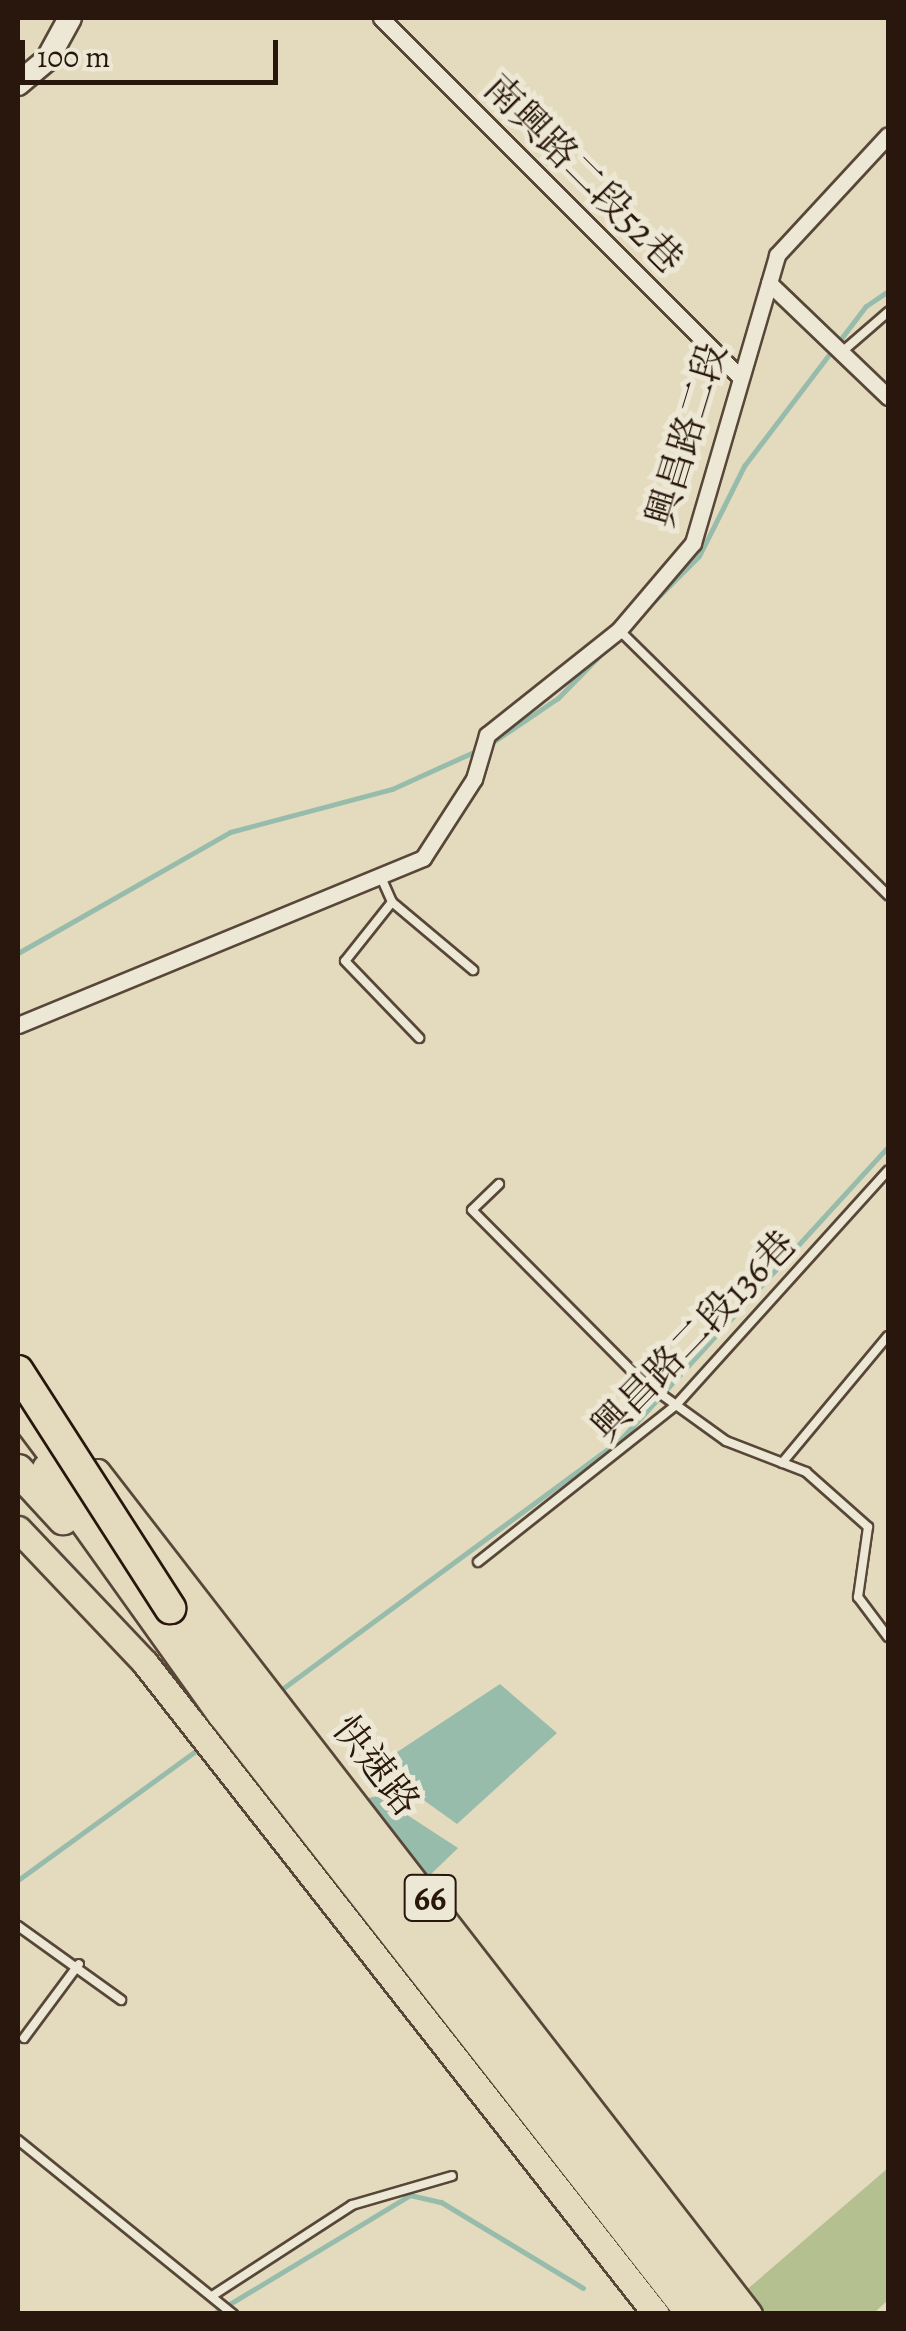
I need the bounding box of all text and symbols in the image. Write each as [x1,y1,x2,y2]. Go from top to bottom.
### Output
scale bar [25,20,282,82]
text: 100 m [37,37,110,77]
street label: 南興路二段52巷 [474,65,692,283]
street label: 興昌路二段 [637,337,737,533]
street label: 興昌路二段136巷 [582,1221,806,1451]
street label: 快速路 [323,1707,429,1825]
road number: 66 [402,1868,458,1928]

